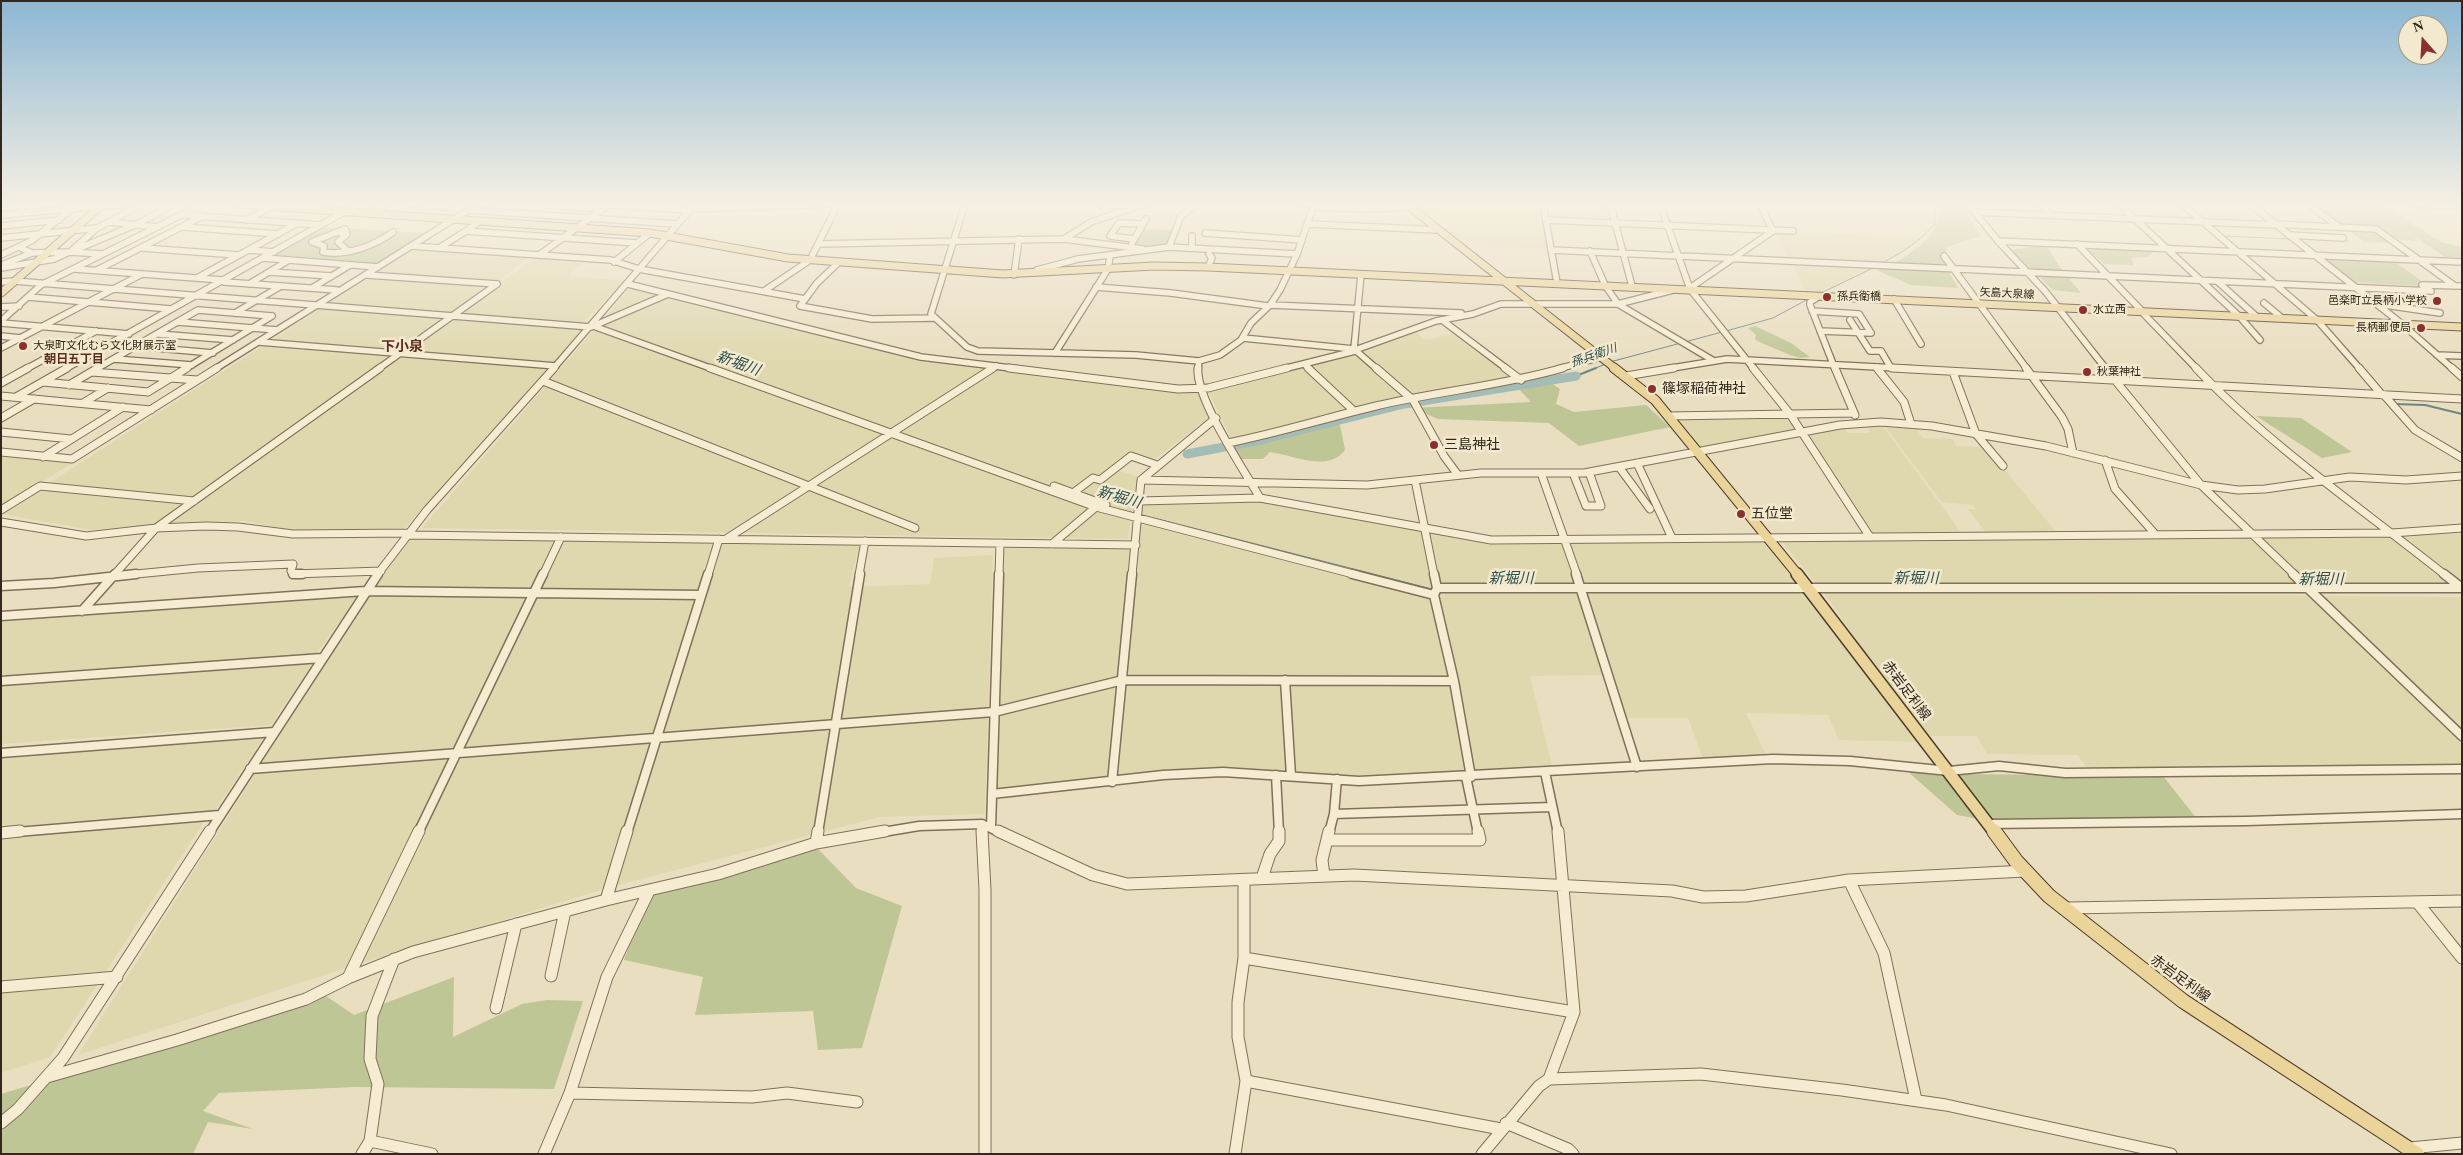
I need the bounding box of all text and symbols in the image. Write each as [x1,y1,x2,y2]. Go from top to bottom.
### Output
north arrow [2398,15,2448,65]
text: N [2411,18,2426,35]
street label: 矢島大泉線 [1979,286,2035,302]
place label: 孫兵衛橋 [1837,290,1881,304]
marker: 孫兵衛橋 [1821,291,1833,303]
place label: 邑楽町立長柄小学校 [2328,294,2427,308]
marker: 邑楽町立長柄小学校 [2431,295,2443,307]
place label: 水立西 [2093,303,2126,317]
marker: 水立西 [2077,304,2089,316]
place label: 長柄郵便局 [2356,321,2411,335]
marker: 長柄郵便局 [2415,322,2427,334]
place label: 大泉町文化むら文化財展示室 [33,339,176,353]
district label: 下小泉 [381,339,423,355]
marker: 大泉町文化むら文化財展示室 [17,340,29,352]
water label: 孫兵衛川 [1569,341,1619,371]
water label: 新堀川 [714,348,762,380]
district label: 朝日五丁目 [44,353,104,367]
place label: 秋葉神社 [2097,365,2141,379]
marker: 秋葉神社 [2081,366,2093,378]
place label: 篠塚稲荷神社 [1662,381,1746,397]
marker: 篠塚稲荷神社 [1646,383,1658,395]
place label: 三島神社 [1444,437,1500,453]
marker: 三島神社 [1428,439,1440,451]
water label: 新堀川 [1095,483,1143,513]
place label: 五位堂 [1751,506,1793,522]
marker: 五位堂 [1735,508,1747,520]
water label: 新堀川 [1489,570,1533,588]
water label: 新堀川 [1894,570,1938,588]
water label: 新堀川 [2299,571,2343,589]
street label: 赤岩足利線 [1878,658,1934,724]
street label: 赤岩足利線 [2147,952,2213,1006]

